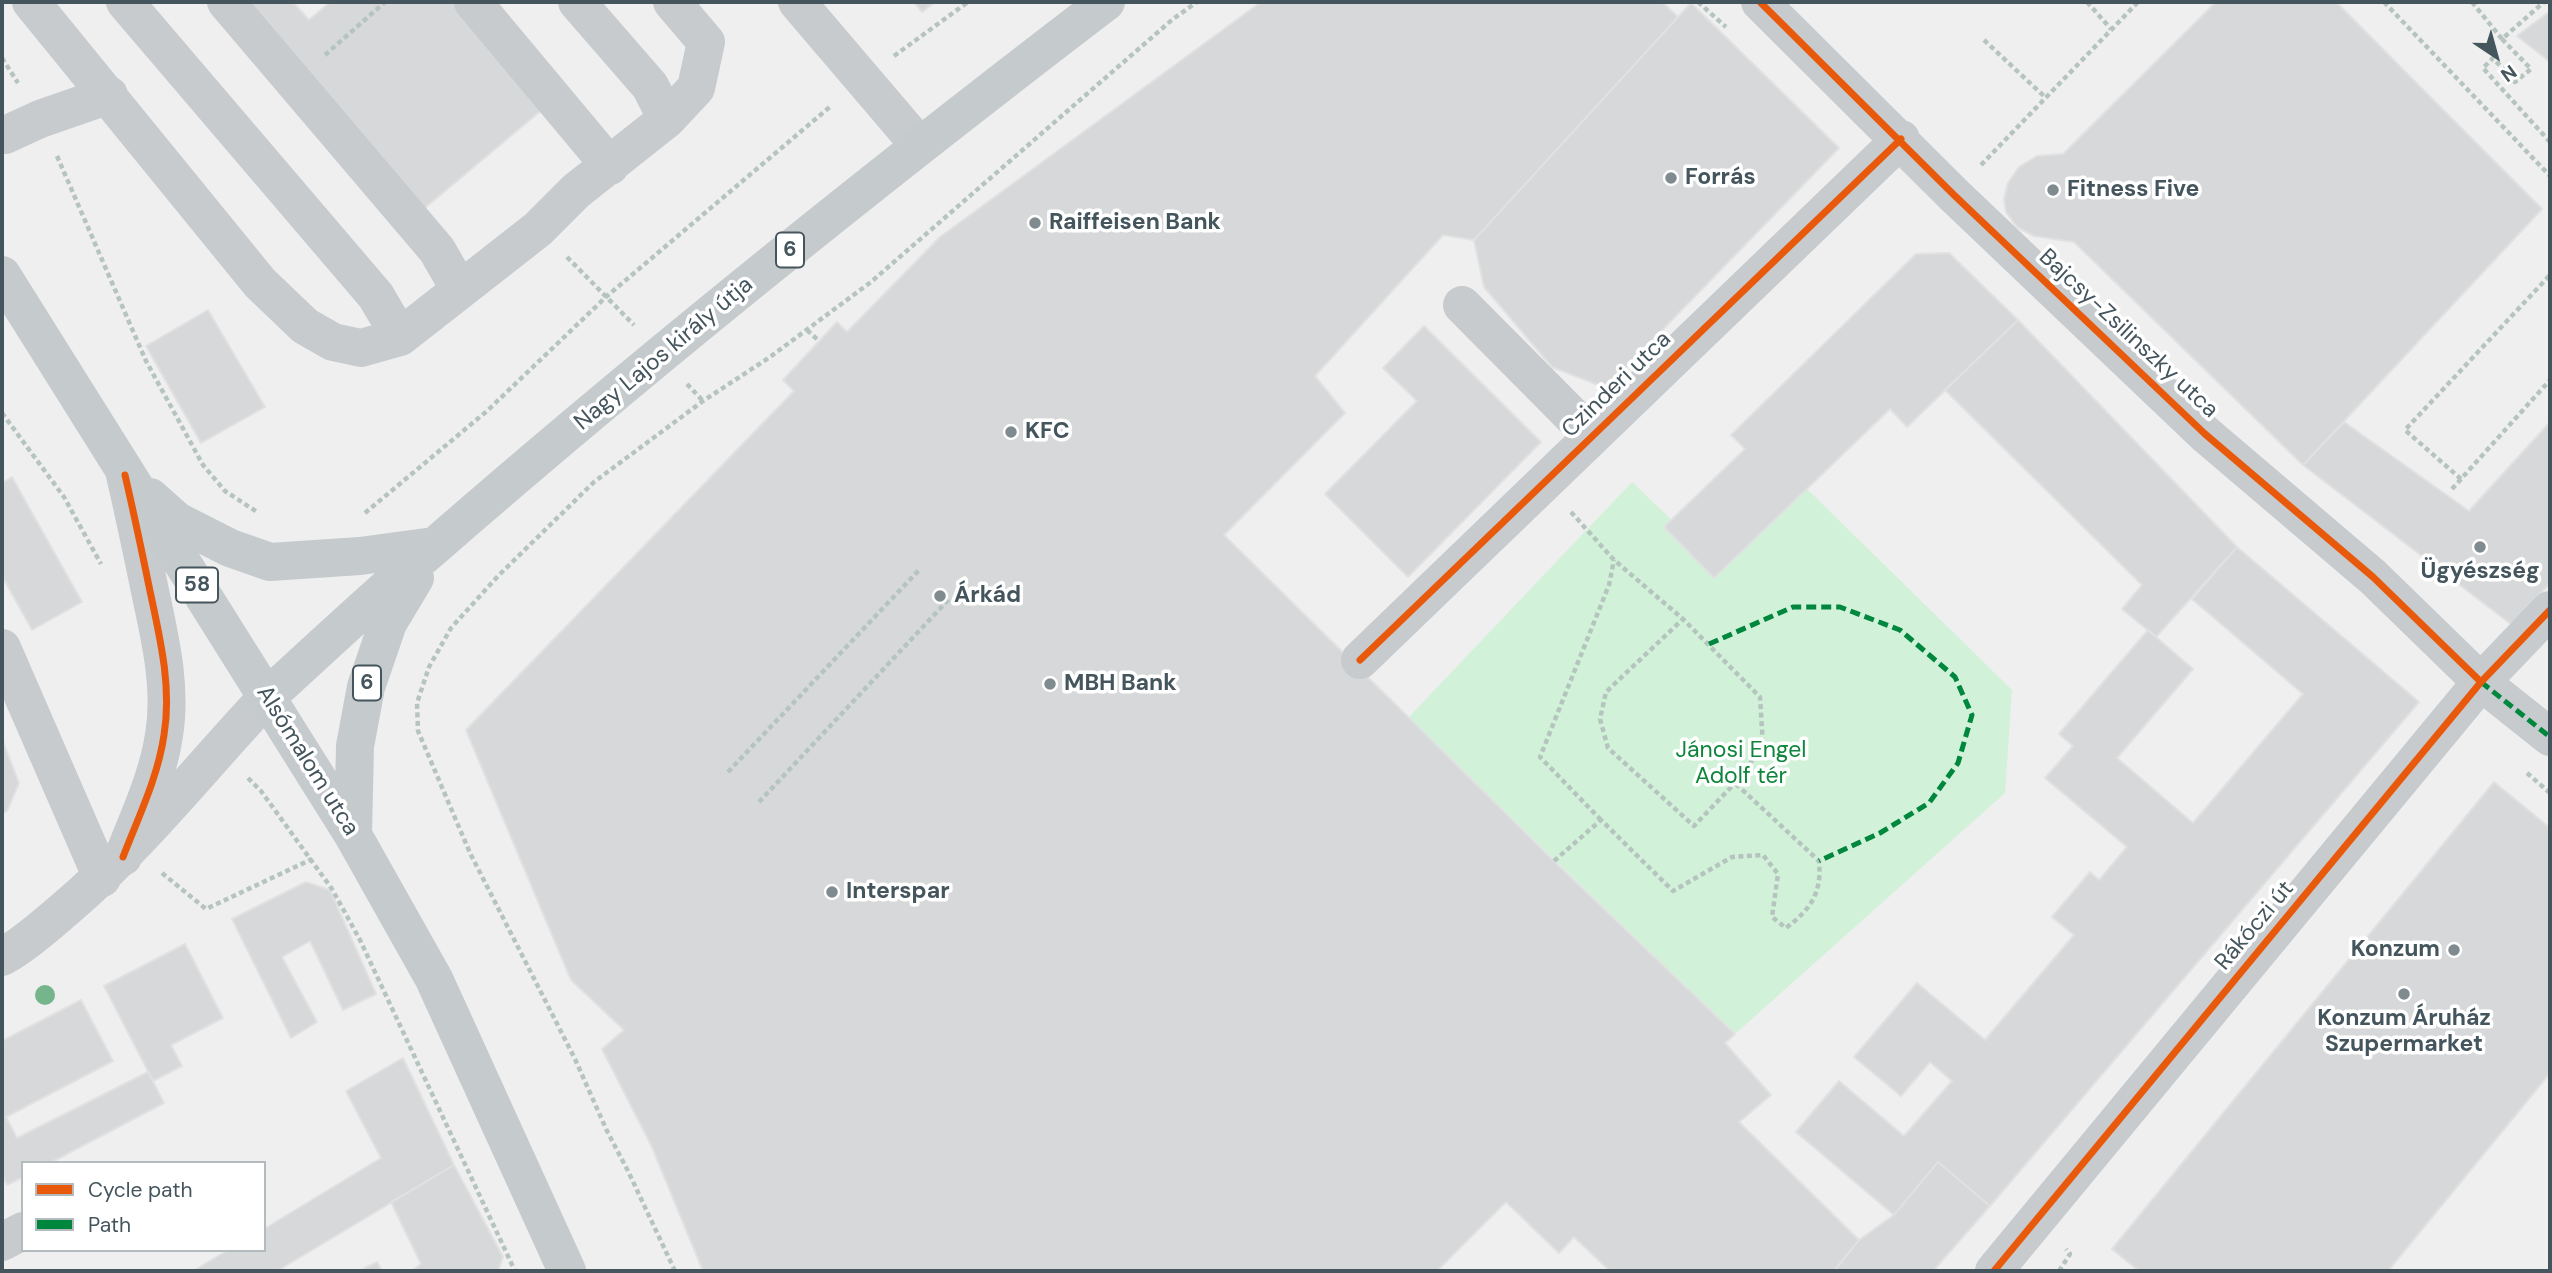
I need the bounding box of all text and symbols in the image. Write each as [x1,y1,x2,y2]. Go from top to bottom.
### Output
north arrow [2461,21,2531,91]
text: N [2496,59,2522,88]
place label: Forrás [1685,164,1756,192]
marker: Forrás [1663,170,1679,186]
place label: Fitness Five [2067,176,2199,204]
marker: Fitness Five [2045,182,2061,198]
place label: Raiffeisen Bank [1049,209,1221,237]
marker: Raiffeisen Bank [1027,215,1043,231]
road number: 6 [776,232,804,268]
street label: Bajcsy-Zsilinszky utca [2033,244,2223,424]
street label: Nagy Lajos király útja [569,271,759,437]
street label: Czinderi utca [1557,326,1677,444]
place label: KFC [1025,418,1070,446]
marker: KFC [1003,424,1019,440]
marker: Ügyészség [2472,539,2488,555]
place label: Ügyészség [2420,558,2540,586]
road number: 58 [176,568,218,602]
place label: Árkád [954,582,1021,610]
marker: Árkád [932,588,948,604]
road number: 6 [353,666,381,700]
place label: MBH Bank [1064,670,1177,698]
marker: MBH Bank [1042,676,1058,692]
street label: Alsómalom utca [250,681,364,841]
park label: Jánosi Engel Adolf tér [1676,737,1806,791]
street label: Rákóczi út [2210,876,2300,976]
place label: Interspar [846,878,950,906]
marker: Interspar [824,884,840,900]
place label: Konzum [2351,936,2440,964]
marker: Konzum [2446,942,2462,958]
marker: Konzum Áruház Szupermarket [2396,986,2412,1002]
place label: Konzum Áruház Szupermarket [2317,1005,2491,1059]
legend [21,1161,266,1252]
text: Cycle path [88,1176,193,1204]
text: Path [88,1211,131,1239]

